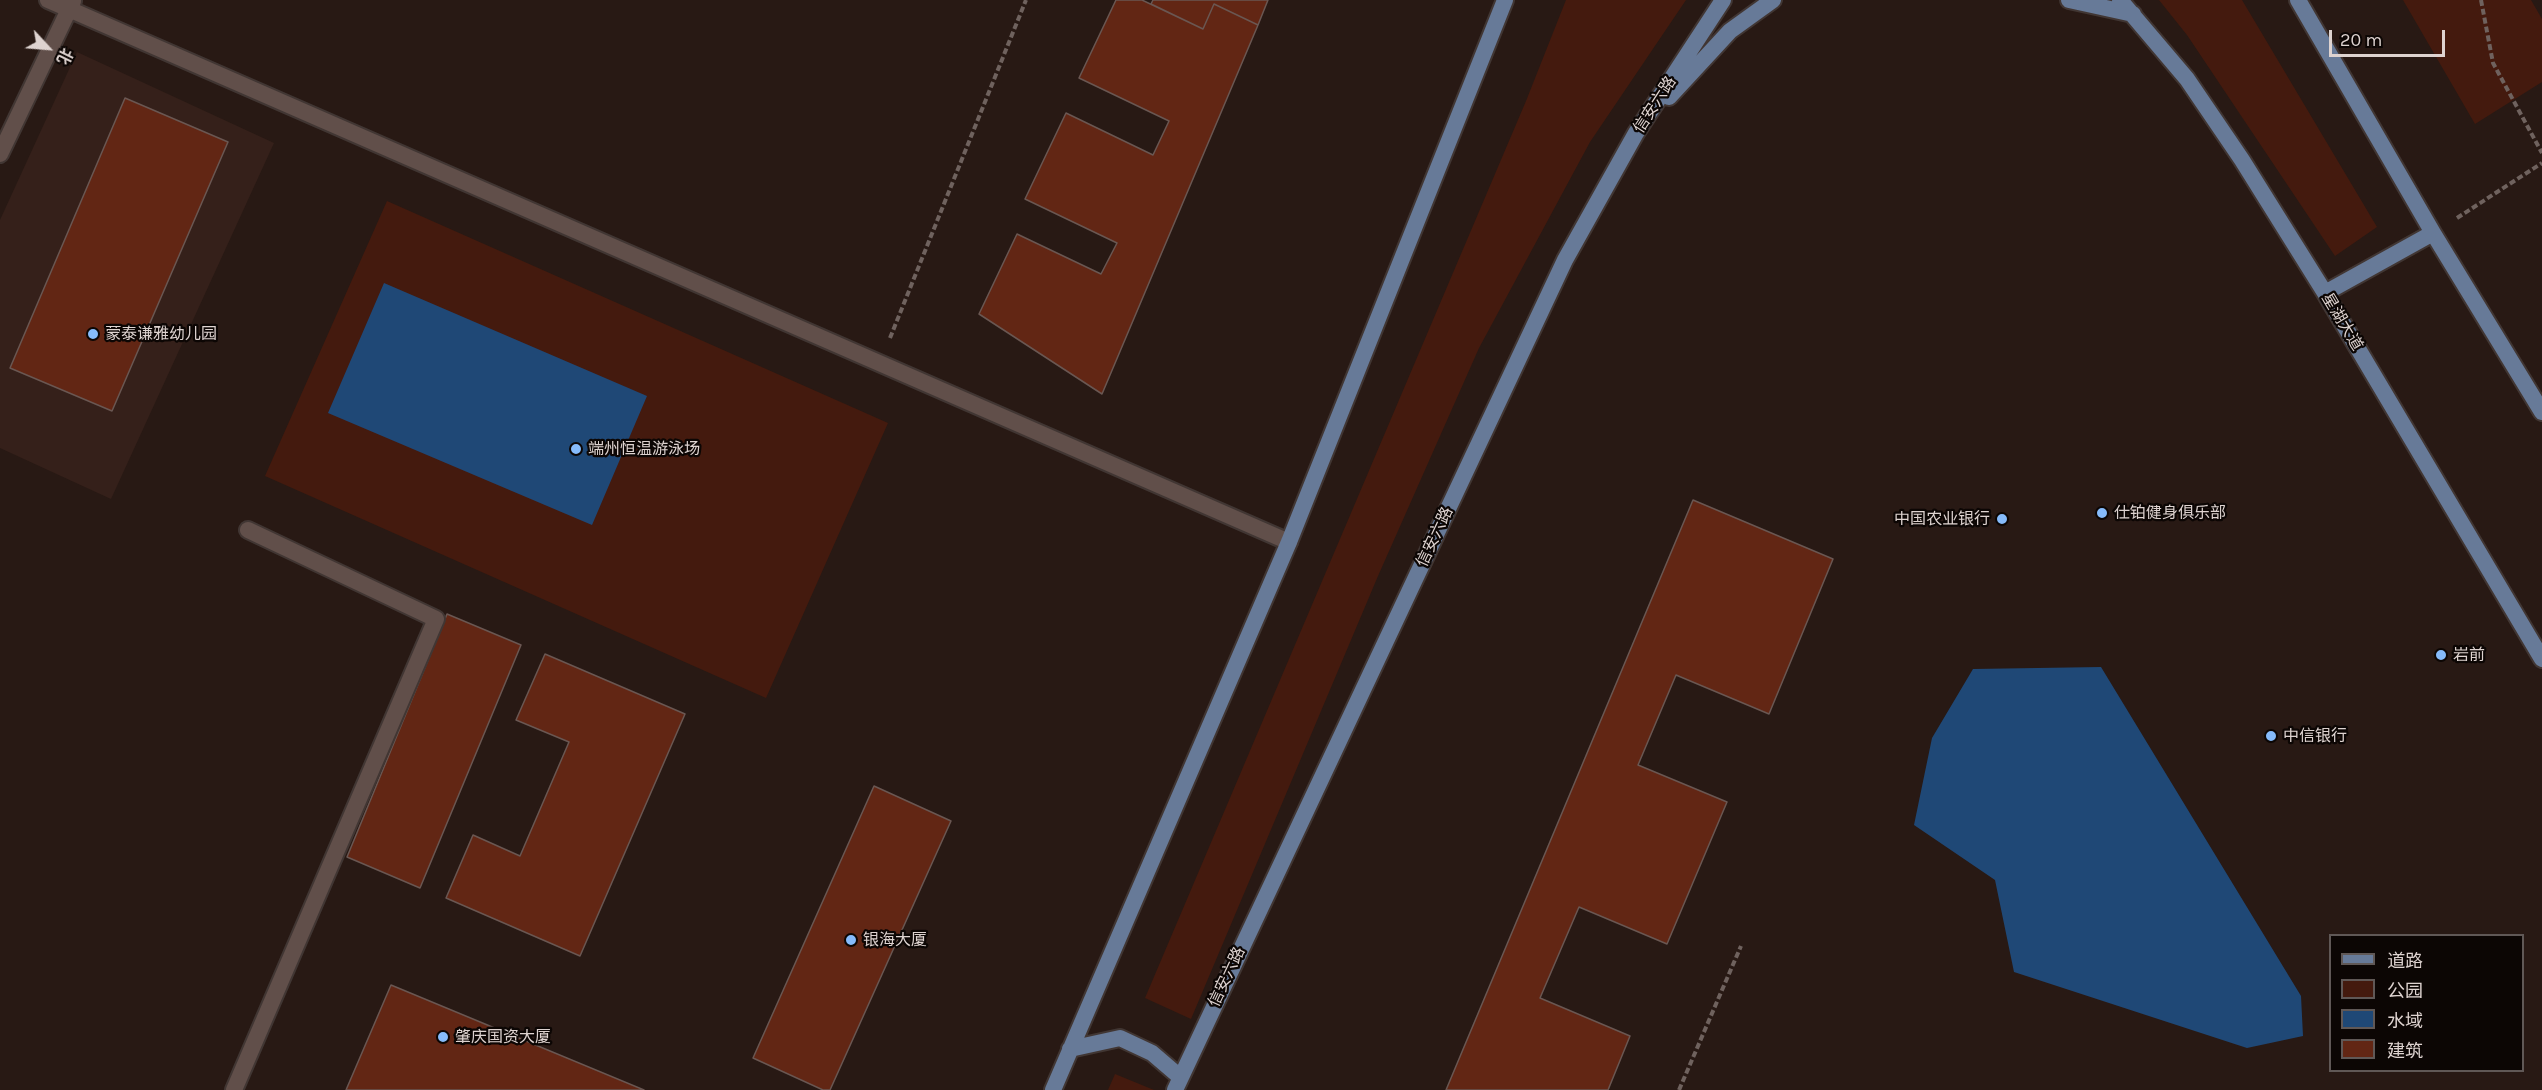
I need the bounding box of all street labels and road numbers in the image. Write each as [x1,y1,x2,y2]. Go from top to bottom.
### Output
street label: 信安六路 [1630,73,1680,137]
street label: 星湖大道 [2317,290,2367,354]
street label: 信安六路 [1413,504,1457,570]
street label: 信安六路 [1205,944,1249,1010]

